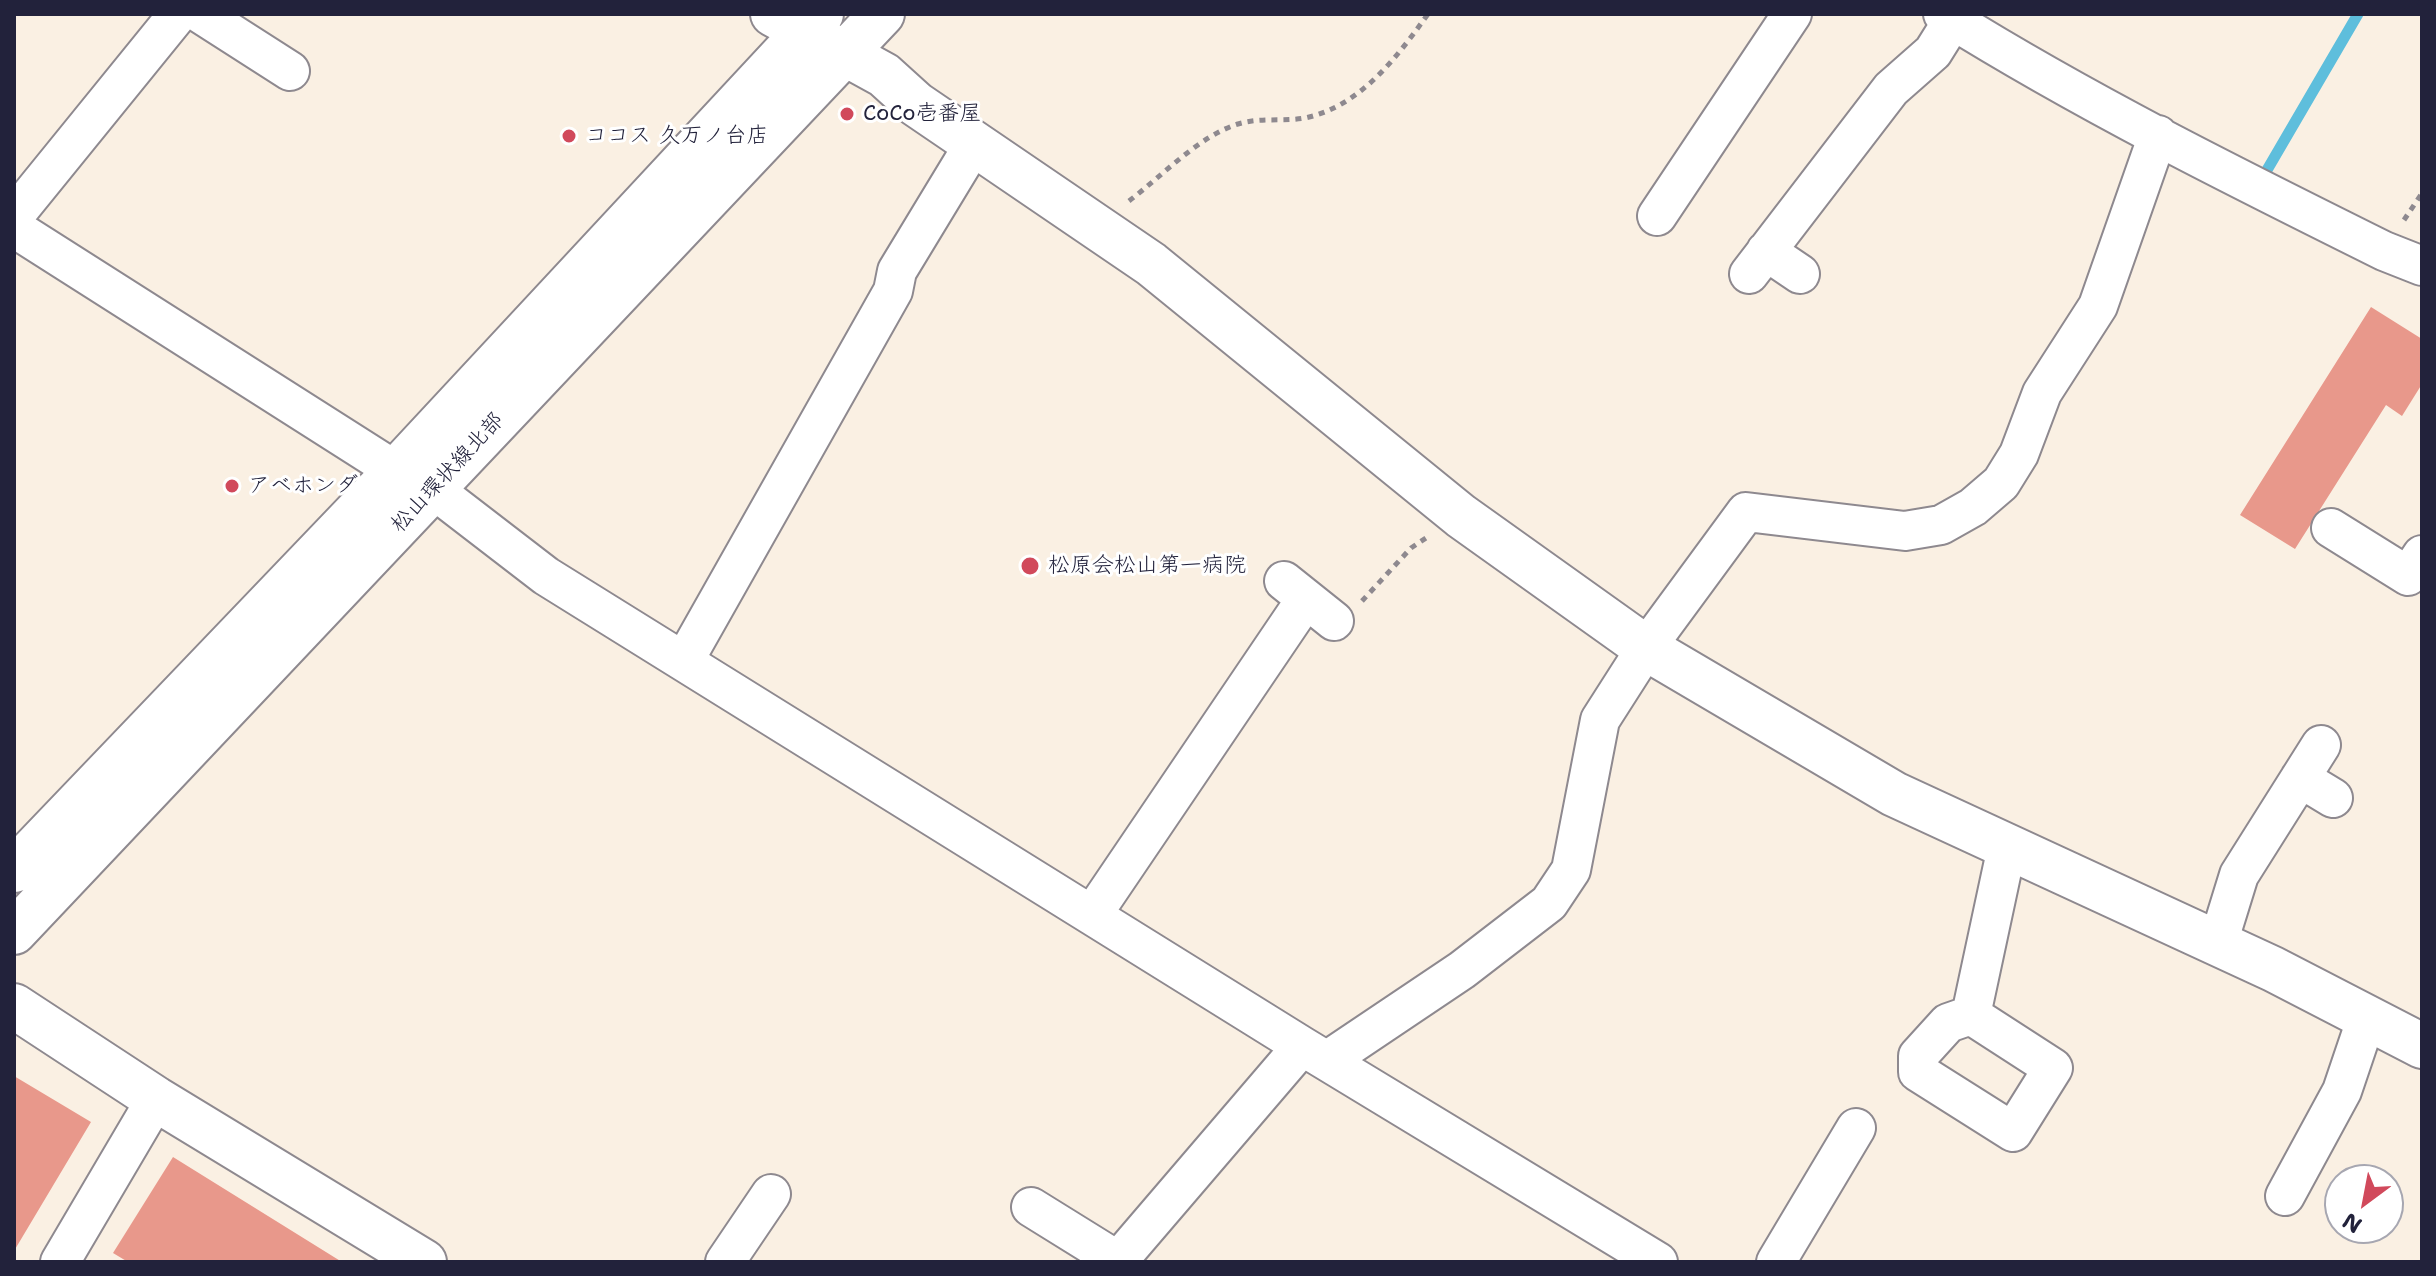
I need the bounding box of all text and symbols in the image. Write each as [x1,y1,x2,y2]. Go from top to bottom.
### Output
place label: CoCo壱番屋 [863,101,982,127]
marker: CoCo壱番屋 [838,105,856,123]
place label: ココス 久万ノ台店 [585,123,769,149]
marker: ココス 久万ノ台店 [560,127,578,145]
street label: 松山環状線北部 [386,408,510,538]
place label: アベホンダ [248,473,358,499]
marker: アベホンダ [223,477,241,495]
place label: 松原会松山第一病院 [1048,553,1246,579]
marker: 松原会松山第一病院 [1019,555,1041,577]
north arrow [2324,1164,2404,1244]
text: N [2337,1206,2367,1240]

